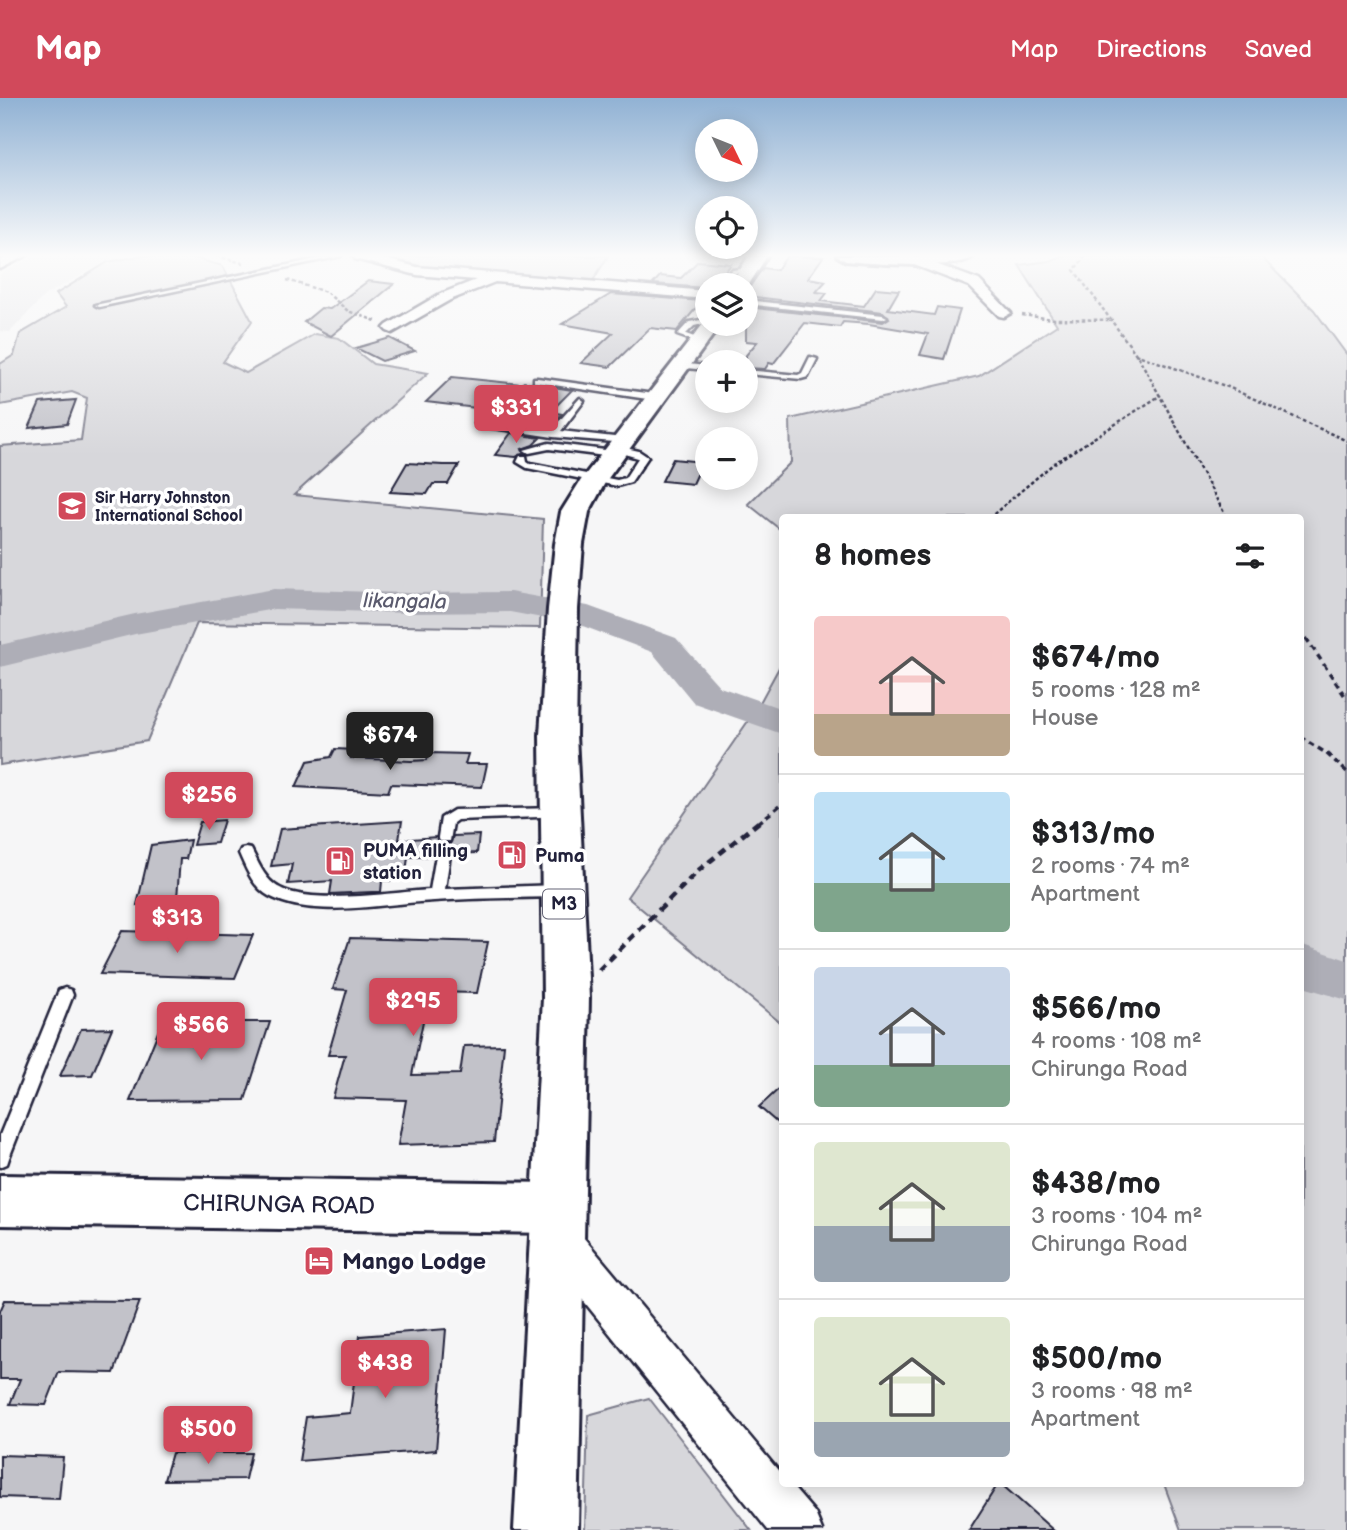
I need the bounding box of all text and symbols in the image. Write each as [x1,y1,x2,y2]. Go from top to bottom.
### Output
text: Map [35,29,101,69]
text: Map [1010,35,1058,64]
text: Directions [1096,35,1207,64]
text: Saved [1245,35,1312,64]
north arrow [695,119,758,182]
map controls [695,119,758,490]
button: locate [695,196,758,259]
button: layers [695,273,758,336]
button: + [695,350,758,413]
pin: $331 [475,386,557,445]
text: $331 [490,394,542,422]
button: − [695,427,758,490]
school or university icon: Sir Harry Johnston International School [55,489,89,523]
place label: Sir Harry Johnston International School [95,489,242,526]
icon: filters [1231,537,1269,575]
text: 8 homes [814,538,931,574]
water label: likangala [363,588,447,615]
text: $674/mo [1031,640,1160,676]
icon: home [870,644,954,728]
text: 5 rooms · 128 m² [1031,676,1201,704]
text: House [1031,704,1098,732]
pin: $674 [349,712,431,772]
text: $674 [362,721,418,749]
pin: $256 [168,772,250,832]
text: $256 [181,781,237,809]
text: $313/mo [1031,816,1155,852]
icon: home [870,820,954,904]
fuel station icon: Puma [495,838,529,872]
place label: PUMA filling station [363,840,468,885]
fuel station icon: PUMA filling station [323,844,357,878]
place label: Puma [535,845,585,868]
text: 2 rooms · 74 m² [1031,852,1190,880]
text: Apartment [1031,880,1140,908]
road number: M3 [543,890,585,918]
pin: $313 [136,896,218,955]
text: $313 [151,904,203,932]
pin: $295 [372,978,454,1038]
text: $295 [385,987,441,1015]
text: $566/mo [1031,991,1161,1027]
icon: home [870,995,954,1079]
pin: $566 [160,1002,242,1062]
text: $566 [173,1011,229,1039]
text: 4 rooms · 108 m² [1031,1027,1202,1055]
text: Chirunga Road [1031,1055,1188,1083]
text: $438/mo [1031,1166,1161,1202]
icon: home [870,1170,954,1254]
street label: CHIRUNGA ROAD [183,1189,375,1221]
text: 3 rooms · 104 m² [1031,1202,1202,1230]
text: Chirunga Road [1031,1230,1188,1258]
hotel icon: Mango Lodge [302,1244,336,1278]
place label: Mango Lodge [342,1248,486,1276]
pin: $438 [344,1340,426,1400]
text: $500/mo [1031,1341,1162,1377]
icon: home [870,1345,954,1429]
text: $438 [357,1349,413,1377]
text: 3 rooms · 98 m² [1031,1377,1193,1405]
text: Apartment [1031,1405,1140,1433]
pin: $500 [167,1406,249,1466]
text: $500 [179,1415,237,1443]

